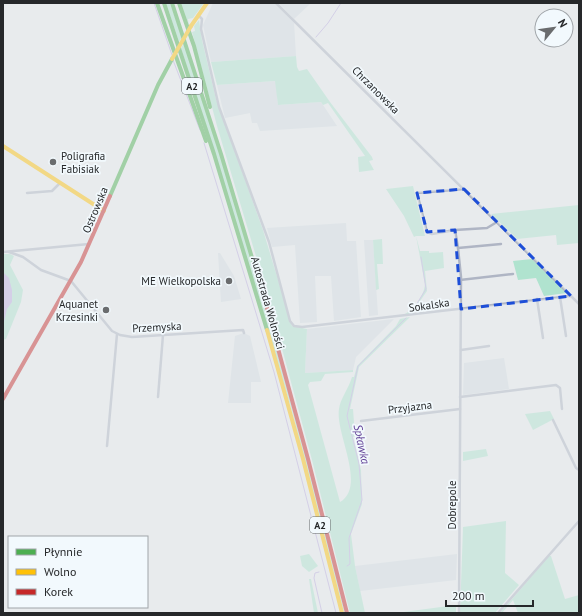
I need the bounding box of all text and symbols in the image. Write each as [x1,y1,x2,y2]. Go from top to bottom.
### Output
north arrow [534,8,574,48]
text: N [555,17,571,30]
street label: Chrzanowska [349,63,403,117]
road number: A2 [182,78,202,94]
place label: Poligrafia Fabisiak [61,149,105,176]
marker: Poligrafia Fabisiak [48,157,58,167]
street label: Ostrowska [79,185,111,235]
street label: Autostrada Wolności [248,255,288,351]
place label: ME Wielkopolska [141,274,221,288]
marker: ME Wielkopolska [224,276,234,286]
street label: Sokalska [408,295,450,315]
place label: Aquanet Krzesinki [56,297,98,324]
marker: Aquanet Krzesinki [101,305,111,315]
street label: Przemyska [132,319,182,335]
street label: Przyjazna [387,397,433,417]
water label: Spławka [350,423,374,465]
street label: Dobrepole [445,480,459,530]
road number: A2 [310,517,330,533]
legend [8,536,148,608]
text: Płynnie [44,544,82,559]
text: Wolno [44,564,76,579]
scale bar [446,582,533,608]
text: Korek [44,584,73,599]
text: 200 m [452,588,485,603]

